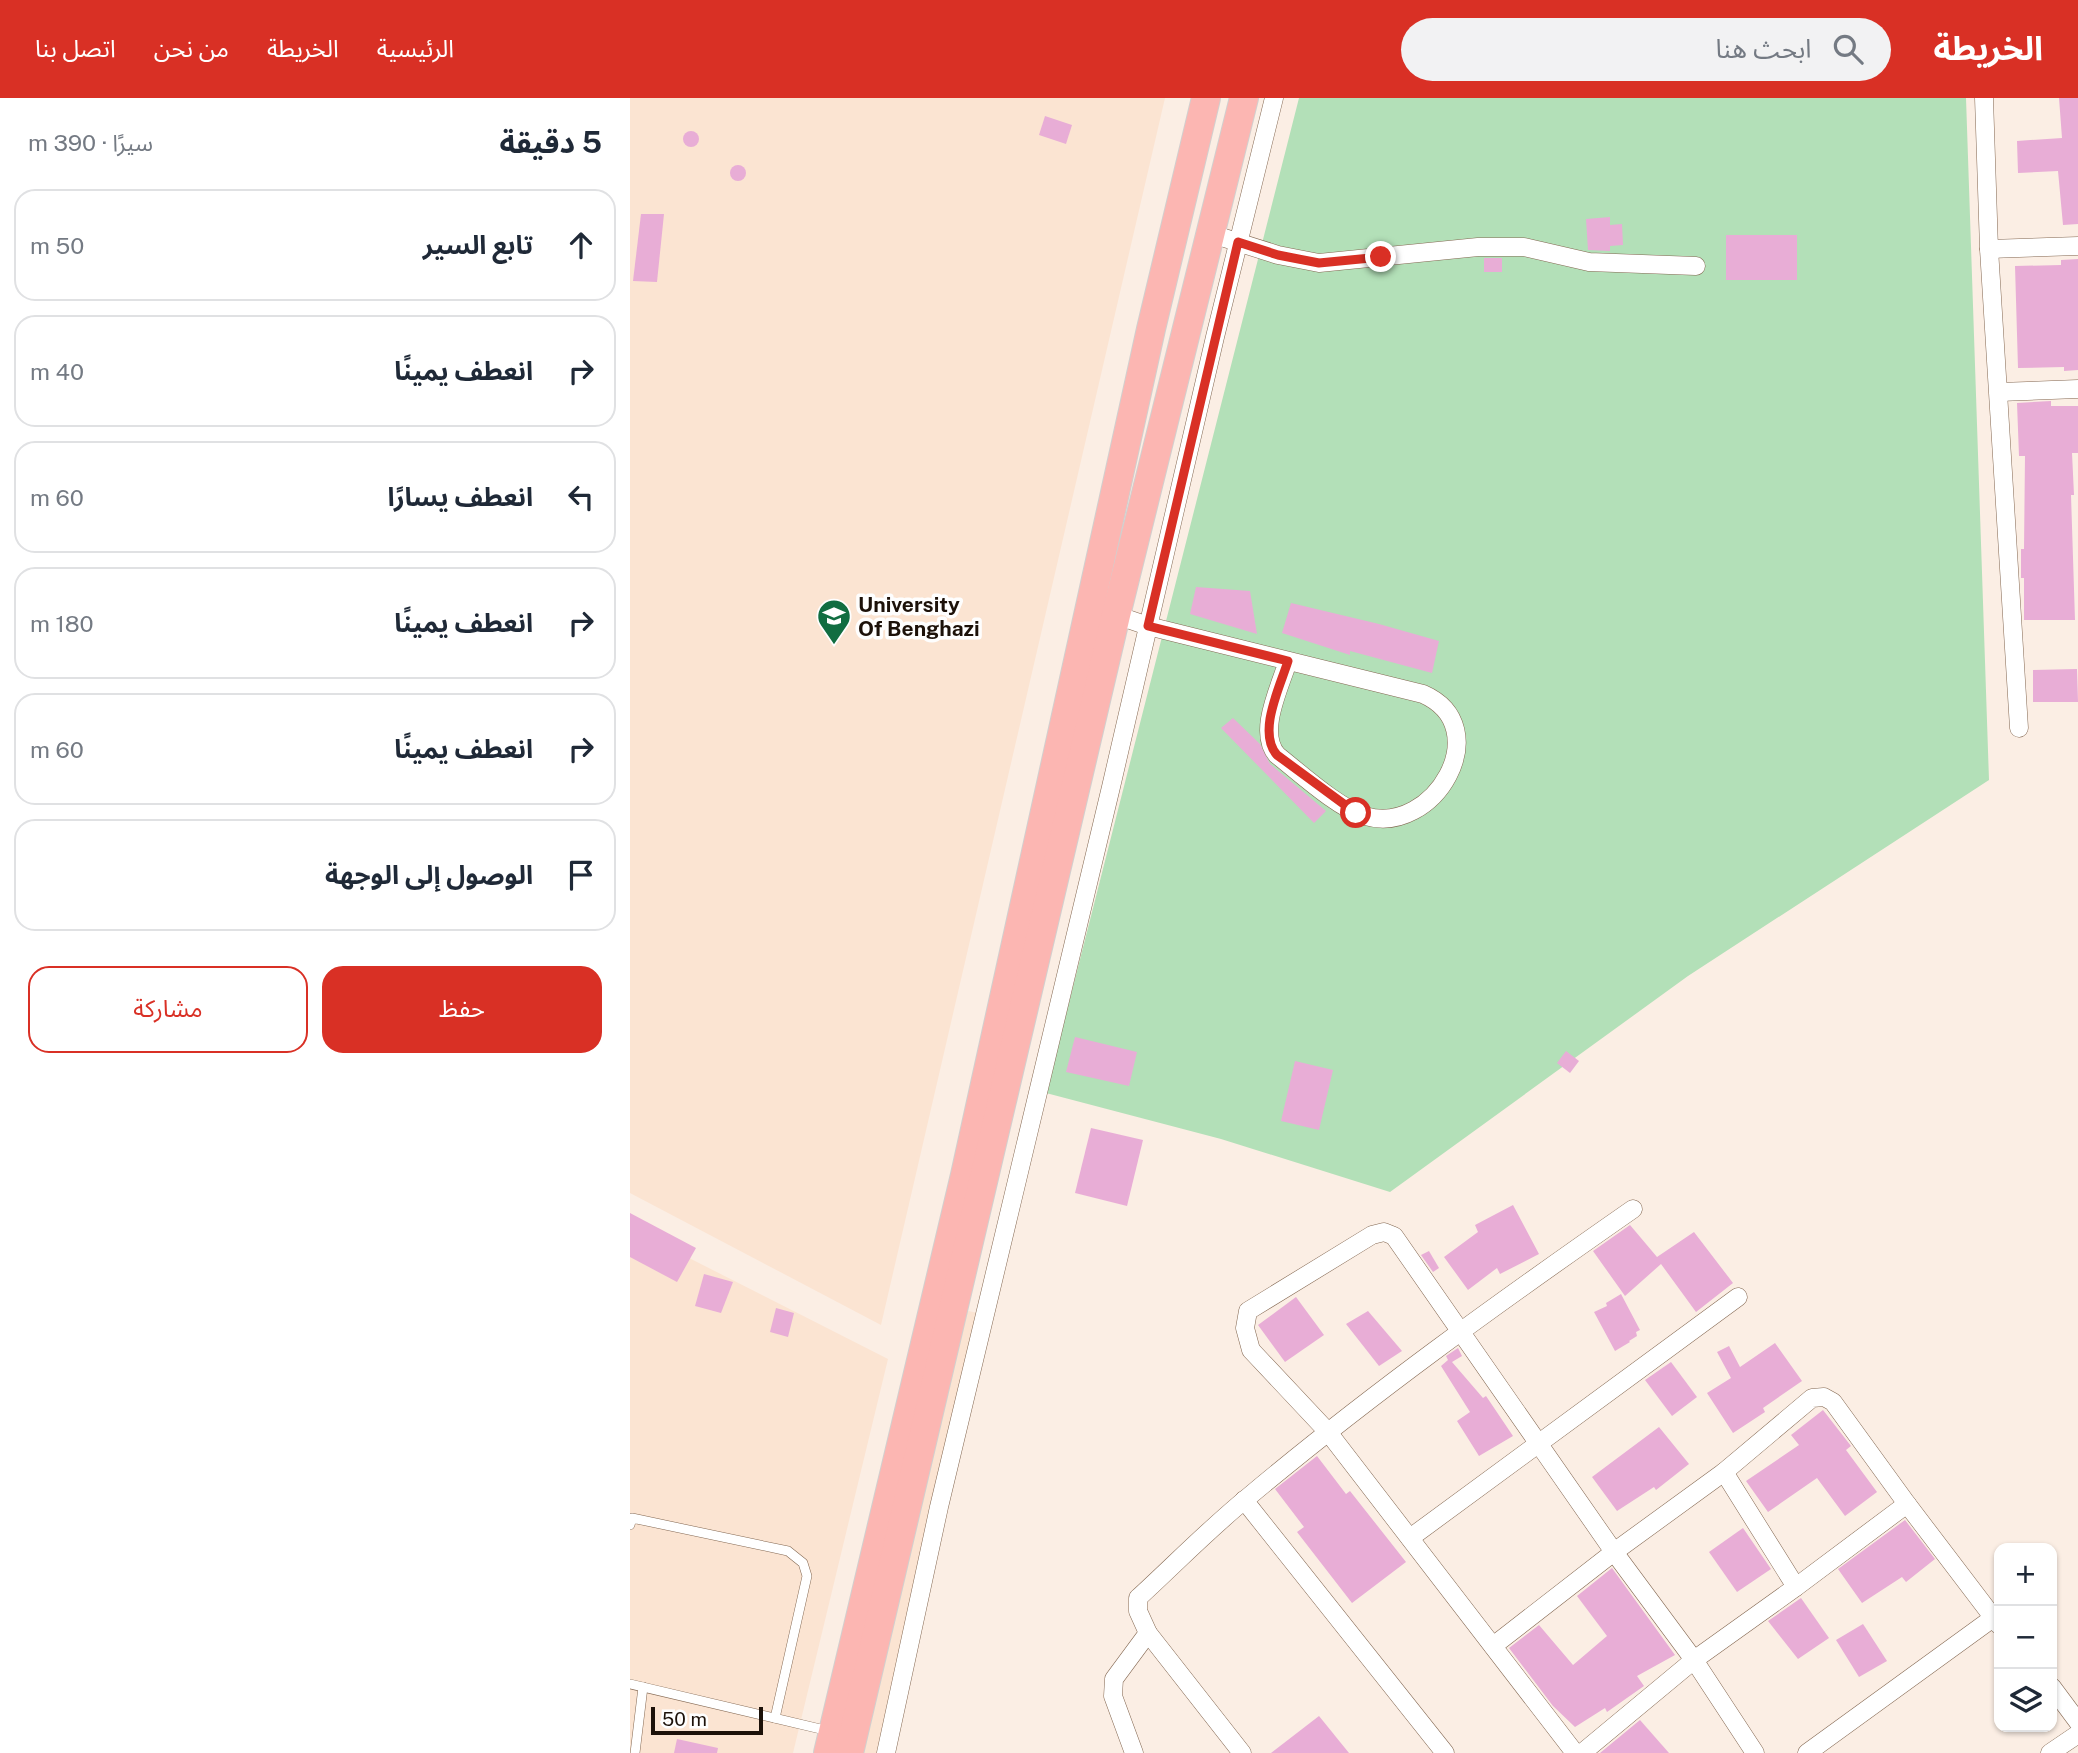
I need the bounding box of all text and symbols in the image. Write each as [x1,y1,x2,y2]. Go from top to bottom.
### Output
search box [1401,18,1891,81]
text: الخريطة [1933,29,2043,67]
icon: search [1829,30,1867,68]
text: ابحث هنا [1716,33,1811,64]
text: اتصل بنا [35,34,116,62]
text: من نحن [154,34,229,62]
text: الخريطة [267,34,339,62]
text: الرئيسية [377,34,454,62]
text: 5 دقيقة [499,124,602,160]
text: سيرًا · 390 m [28,129,153,156]
icon: ahead [562,226,600,264]
text: تابع السير [423,229,533,260]
text: 50 m [30,232,84,259]
route end [1365,241,1396,272]
icon: right [562,352,600,390]
text: انعطف يمينًا [394,355,533,386]
text: 40 m [30,358,84,385]
icon: left [562,478,600,516]
text: انعطف يسارًا [387,481,533,512]
text: 60 m [30,484,84,511]
place label: University Of Benghazi [858,592,980,641]
school or university icon: University Of Benghazi [815,597,853,646]
icon: right [562,604,600,642]
text: انعطف يمينًا [394,607,533,638]
text: 180 m [30,610,94,637]
icon: right [562,730,600,768]
text: انعطف يمينًا [394,733,533,764]
text: 60 m [30,736,84,763]
route start [1340,797,1371,828]
icon: arrive [562,856,600,894]
text: الوصول إلى الوجهة [325,859,533,890]
button: مشاركة [28,966,308,1053]
button: حفظ [322,966,602,1053]
map controls [1994,1543,2057,1732]
button: + [1994,1543,2057,1606]
button: − [1994,1606,2057,1669]
button: layers [1994,1669,2057,1732]
scale bar [651,1704,763,1736]
text: 50 m [662,1708,707,1730]

